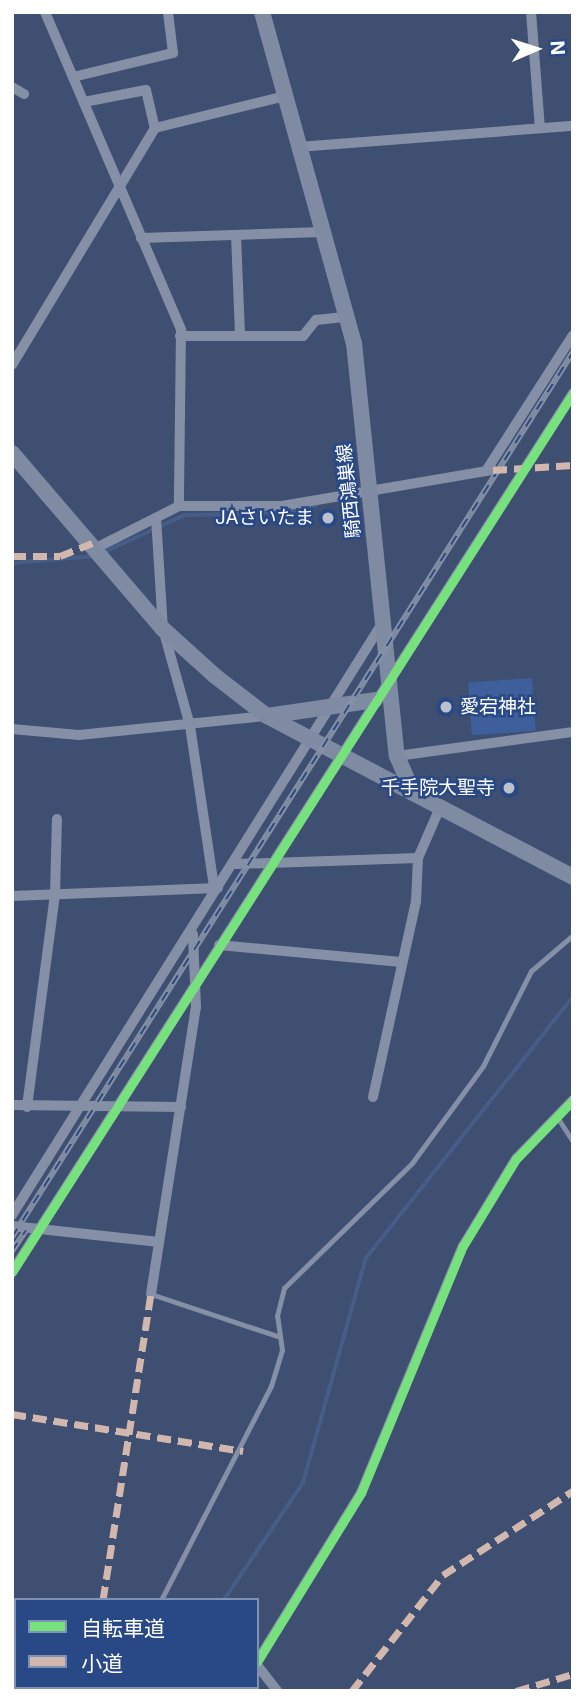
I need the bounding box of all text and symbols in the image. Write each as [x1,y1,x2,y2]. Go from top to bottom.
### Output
north arrow [501,14,571,84]
text: N [546,40,569,56]
street label: 騎西鴻巣線 [333,443,365,539]
place label: JAさいたま [214,507,314,529]
marker: JAさいたま [320,510,336,526]
place label: 愛宕神社 [460,696,536,718]
marker: 愛宕神社 [438,699,454,715]
place label: 千手院大聖寺 [381,777,495,799]
marker: 千手院大聖寺 [501,780,517,796]
legend [14,1598,259,1689]
text: 自転車道 [81,1616,165,1641]
text: 小道 [81,1651,123,1676]

